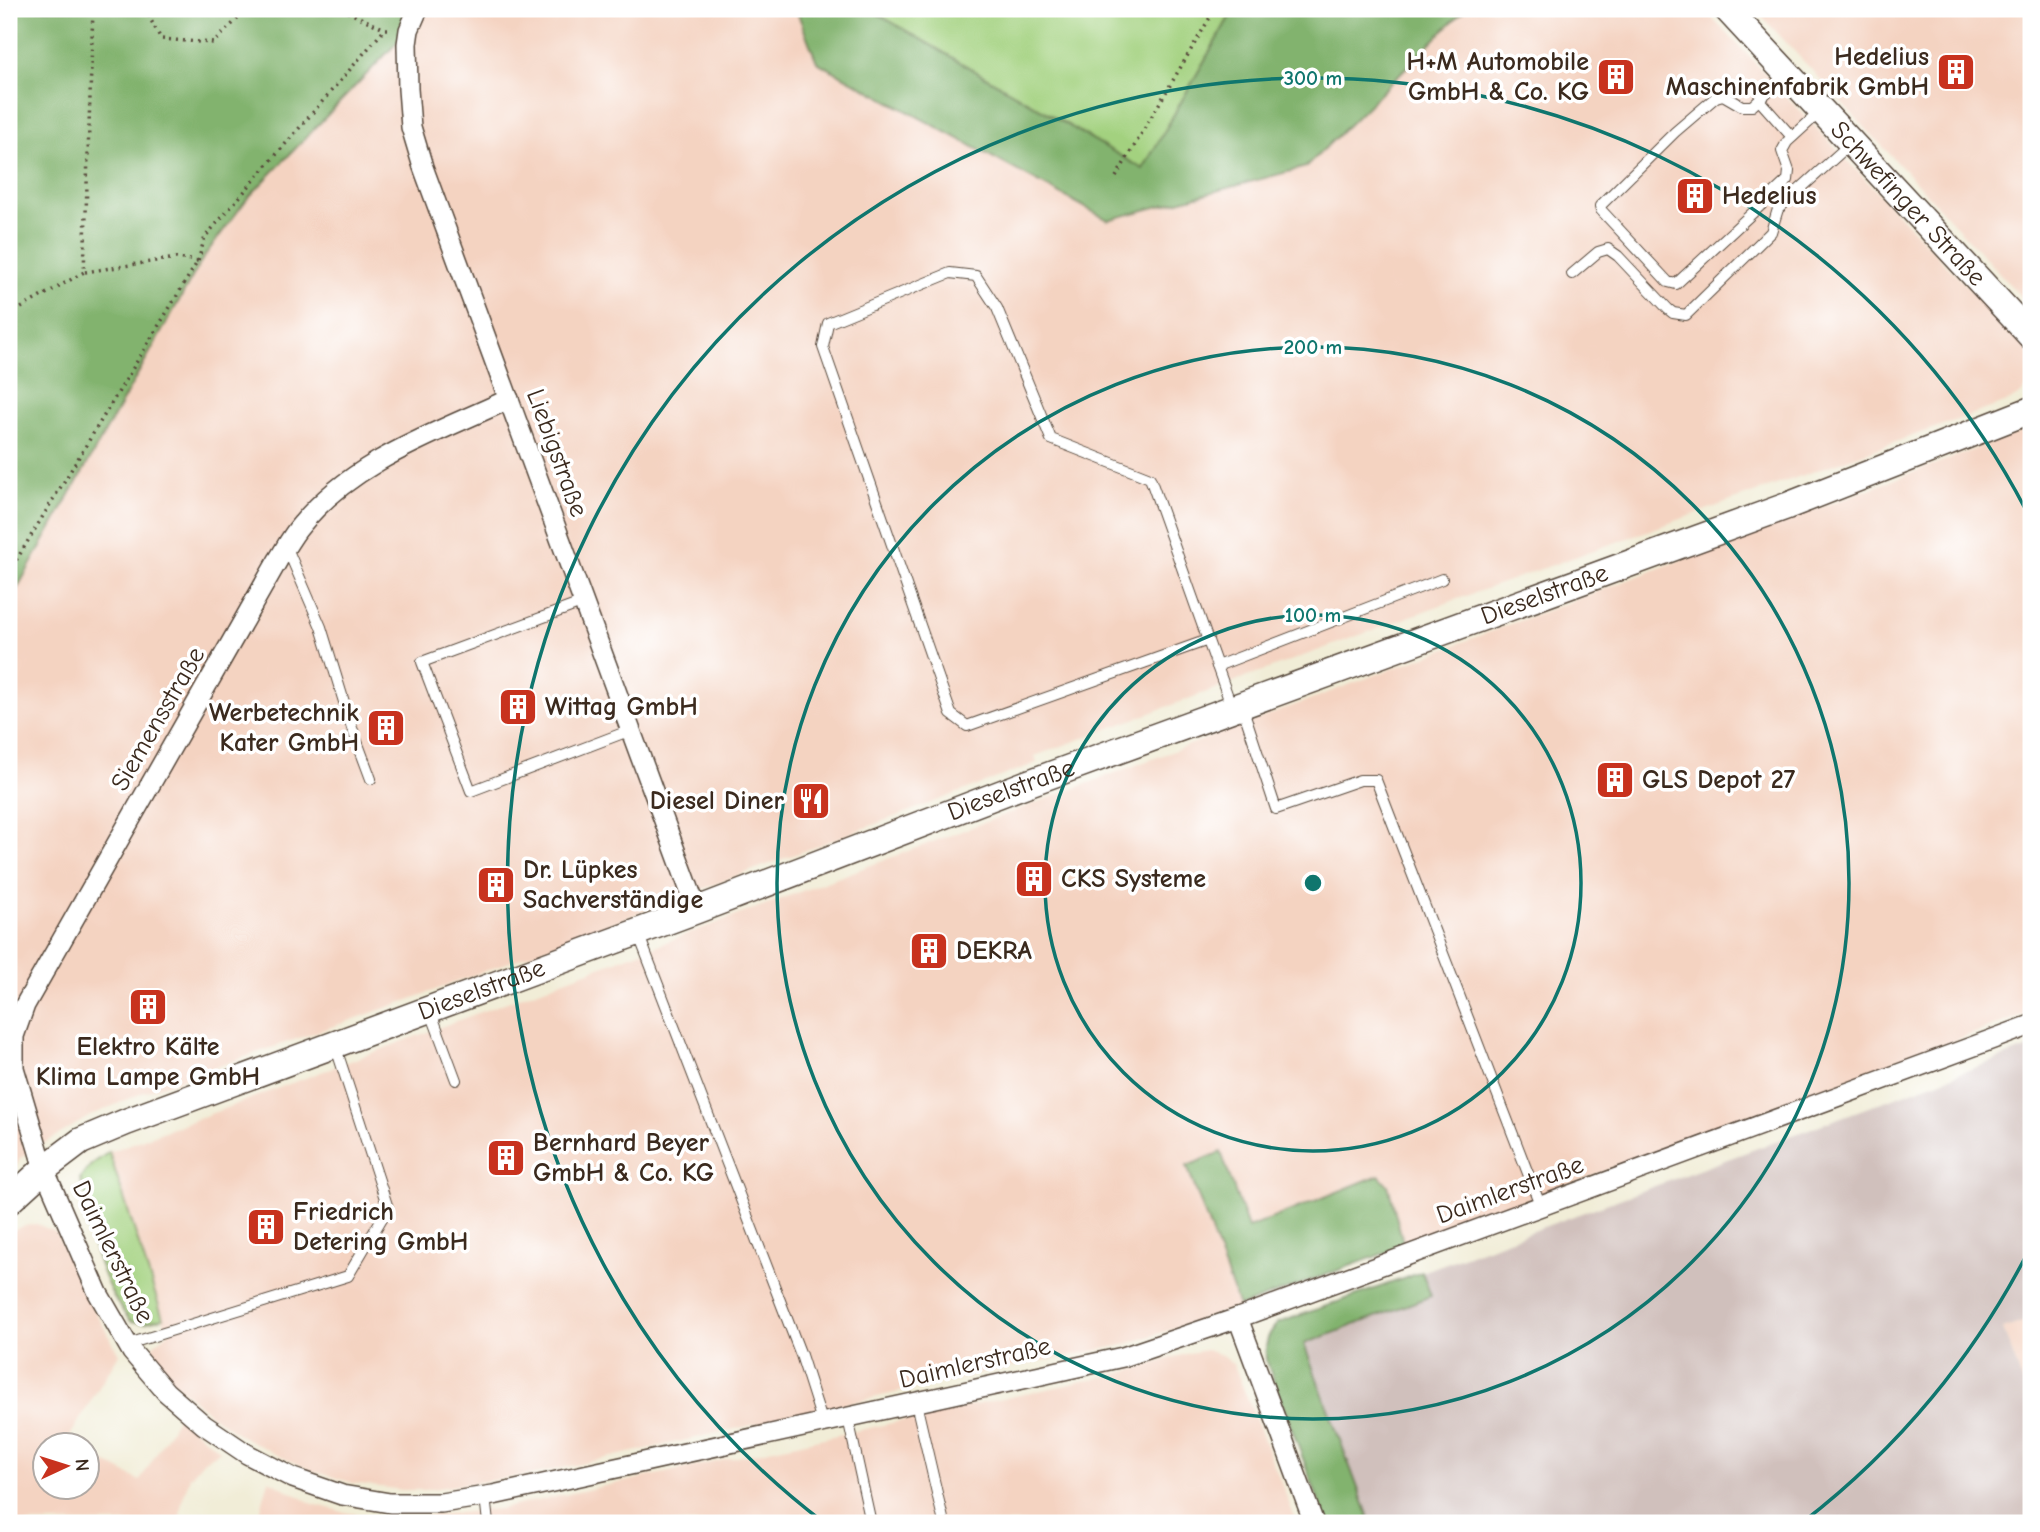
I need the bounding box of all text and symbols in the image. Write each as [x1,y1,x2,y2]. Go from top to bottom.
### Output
place label: Hedelius Maschinenfabrik GmbH [1666,42,1929,102]
place label: H+M Automobile GmbH & Co. KG [1407,47,1589,107]
building icon: Hedelius Maschinenfabrik GmbH [1935,51,1977,93]
building icon: H+M Automobile GmbH & Co. KG [1595,56,1637,98]
text: 300 m [1284,66,1342,90]
street label: Schwefinger Straße [1824,115,1992,292]
building icon: Hedelius [1674,175,1716,217]
place label: Hedelius [1722,181,1817,211]
text: 200 m [1284,335,1342,359]
street label: Liebigstraße [520,385,594,521]
street label: Dieselstraße [1477,558,1612,632]
text: 100 m [1285,603,1341,627]
street label: Siemensstraße [105,642,211,796]
building icon: Wittag GmbH [497,686,539,728]
place label: Wittag GmbH [545,692,698,722]
place label: Werbetechnik Kater GmbH [209,698,359,758]
building icon: Werbetechnik Kater GmbH [365,707,407,749]
street label: Dieselstraße [944,753,1079,828]
building icon: GLS Depot 27 [1594,759,1636,801]
place label: GLS Depot 27 [1642,765,1795,795]
restaurant icon: Diesel Diner [790,780,832,822]
place label: Diesel Diner [650,786,785,816]
place label: Dr. Lüpkes Sachverständige [523,855,704,915]
building icon: CKS Systeme [1013,858,1055,900]
building icon: Dr. Lüpkes Sachverständige [475,864,517,906]
place label: CKS Systeme [1061,864,1206,894]
centre of rings [1301,871,1325,895]
building icon: DEKRA [908,930,950,972]
place label: DEKRA [956,936,1032,966]
street label: Dieselstraße [414,953,549,1027]
building icon: Elektro Kälte Klima Lampe GmbH [127,986,169,1028]
place label: Elektro Kälte Klima Lampe GmbH [36,1032,260,1092]
place label: Bernhard Beyer GmbH & Co. KG [533,1128,714,1188]
building icon: Bernhard Beyer GmbH & Co. KG [485,1137,527,1179]
street label: Daimlerstraße [1432,1149,1588,1231]
street label: Daimlerstraße [66,1176,160,1328]
place label: Friedrich Detering GmbH [293,1197,468,1257]
building icon: Friedrich Detering GmbH [245,1206,287,1248]
street label: Daimlerstraße [896,1331,1054,1395]
north arrow [32,1430,102,1500]
text: N [71,1458,93,1472]

